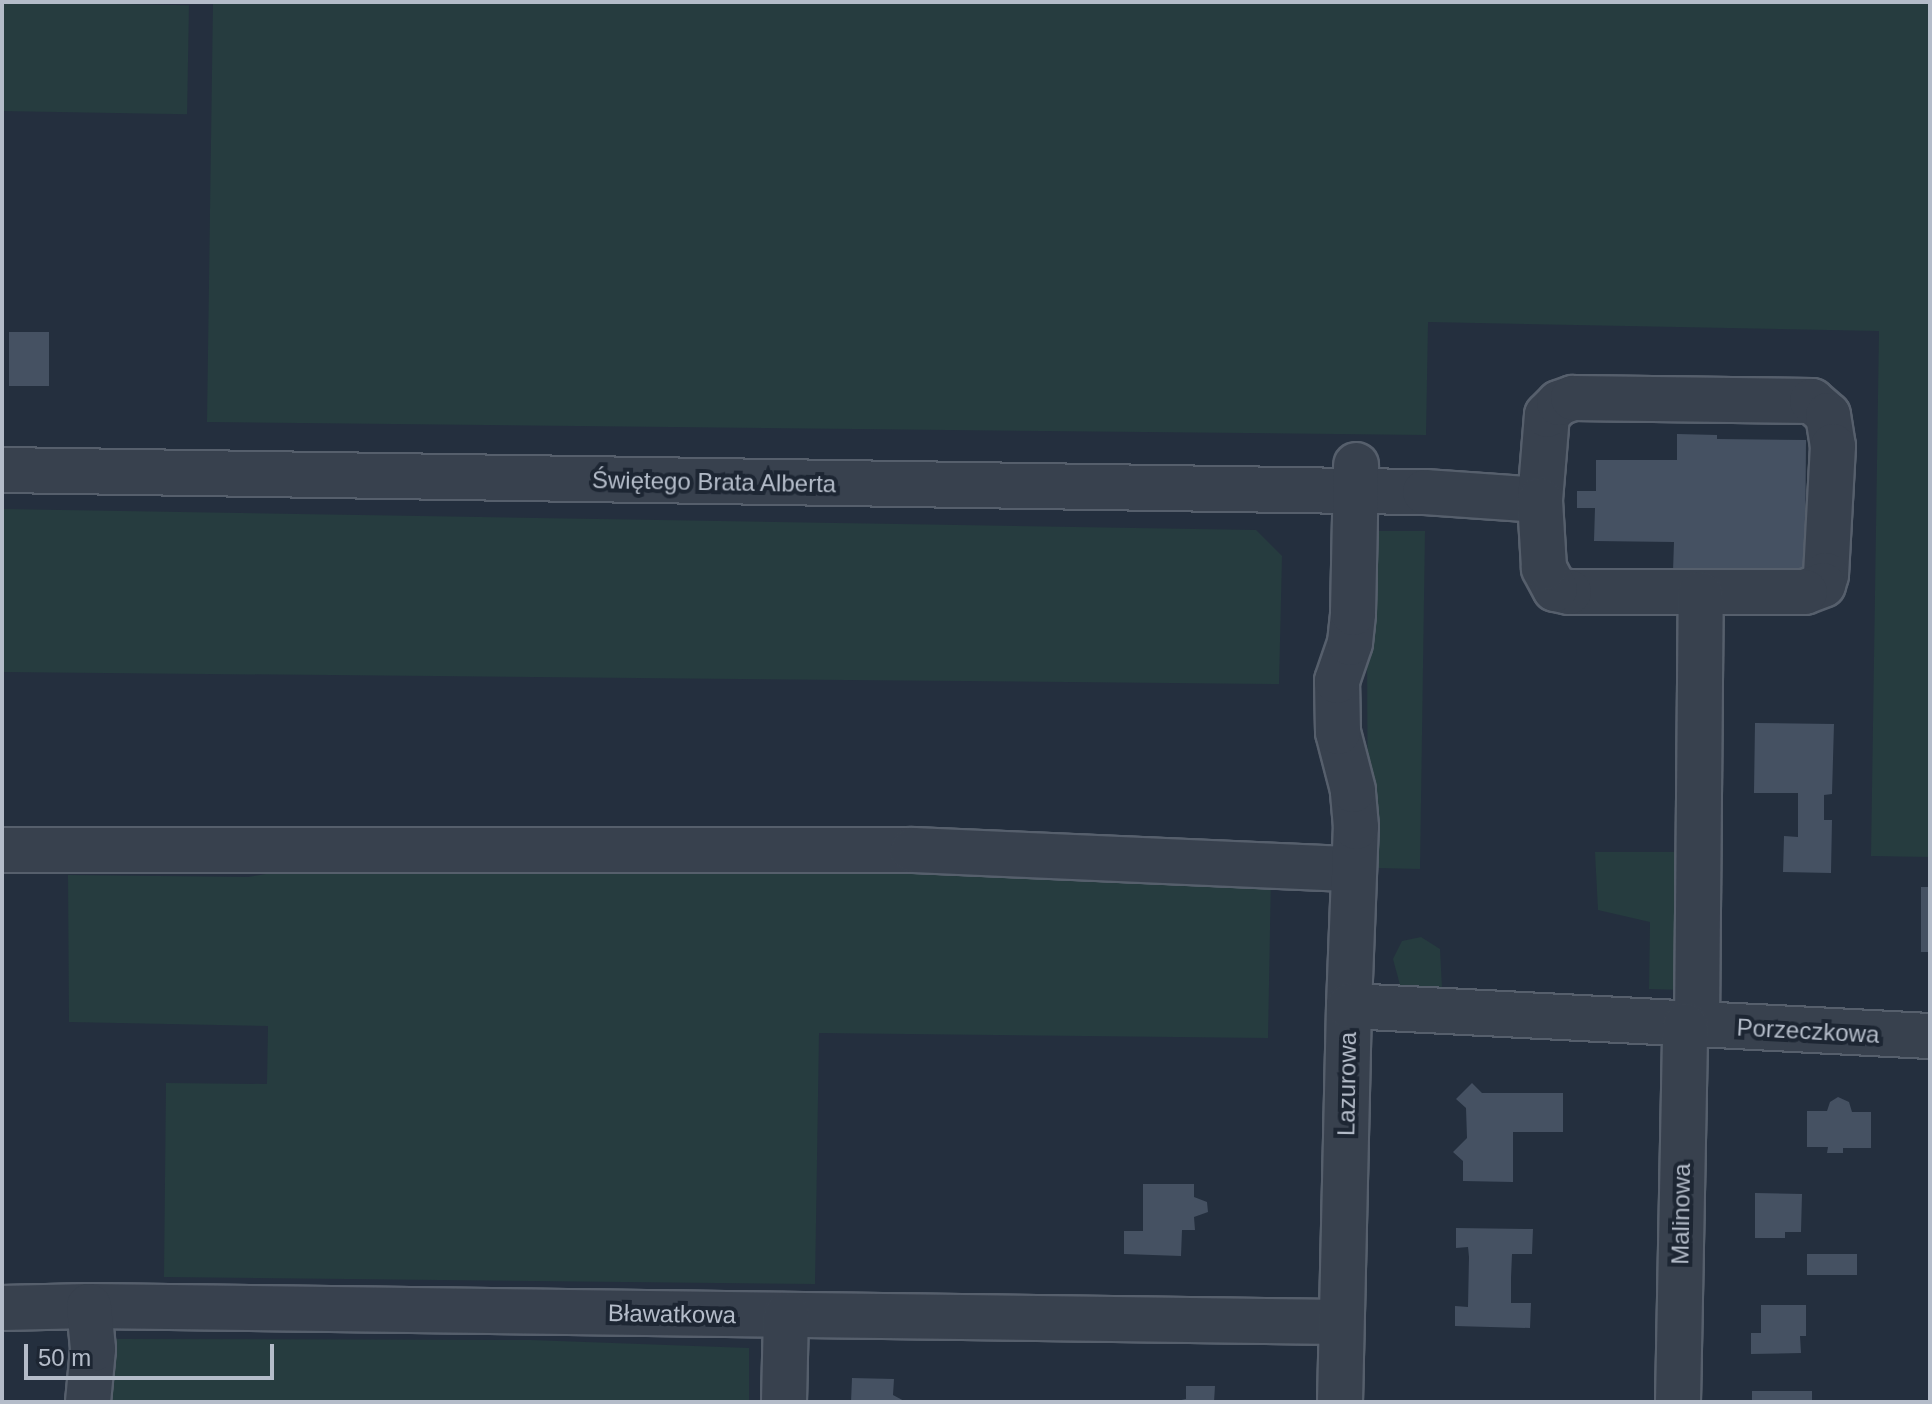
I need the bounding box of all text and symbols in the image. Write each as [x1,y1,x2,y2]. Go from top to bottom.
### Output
street label: Świętego Brata Alberta [591,465,837,499]
street label: Porzeczkowa [1736,1013,1880,1049]
street label: Lazurowa [1332,1032,1362,1136]
street label: Malinowa [1666,1163,1696,1265]
street label: Bławatkowa [608,1298,736,1330]
scale bar [28,1328,278,1378]
text: 50 m [38,1344,91,1371]

